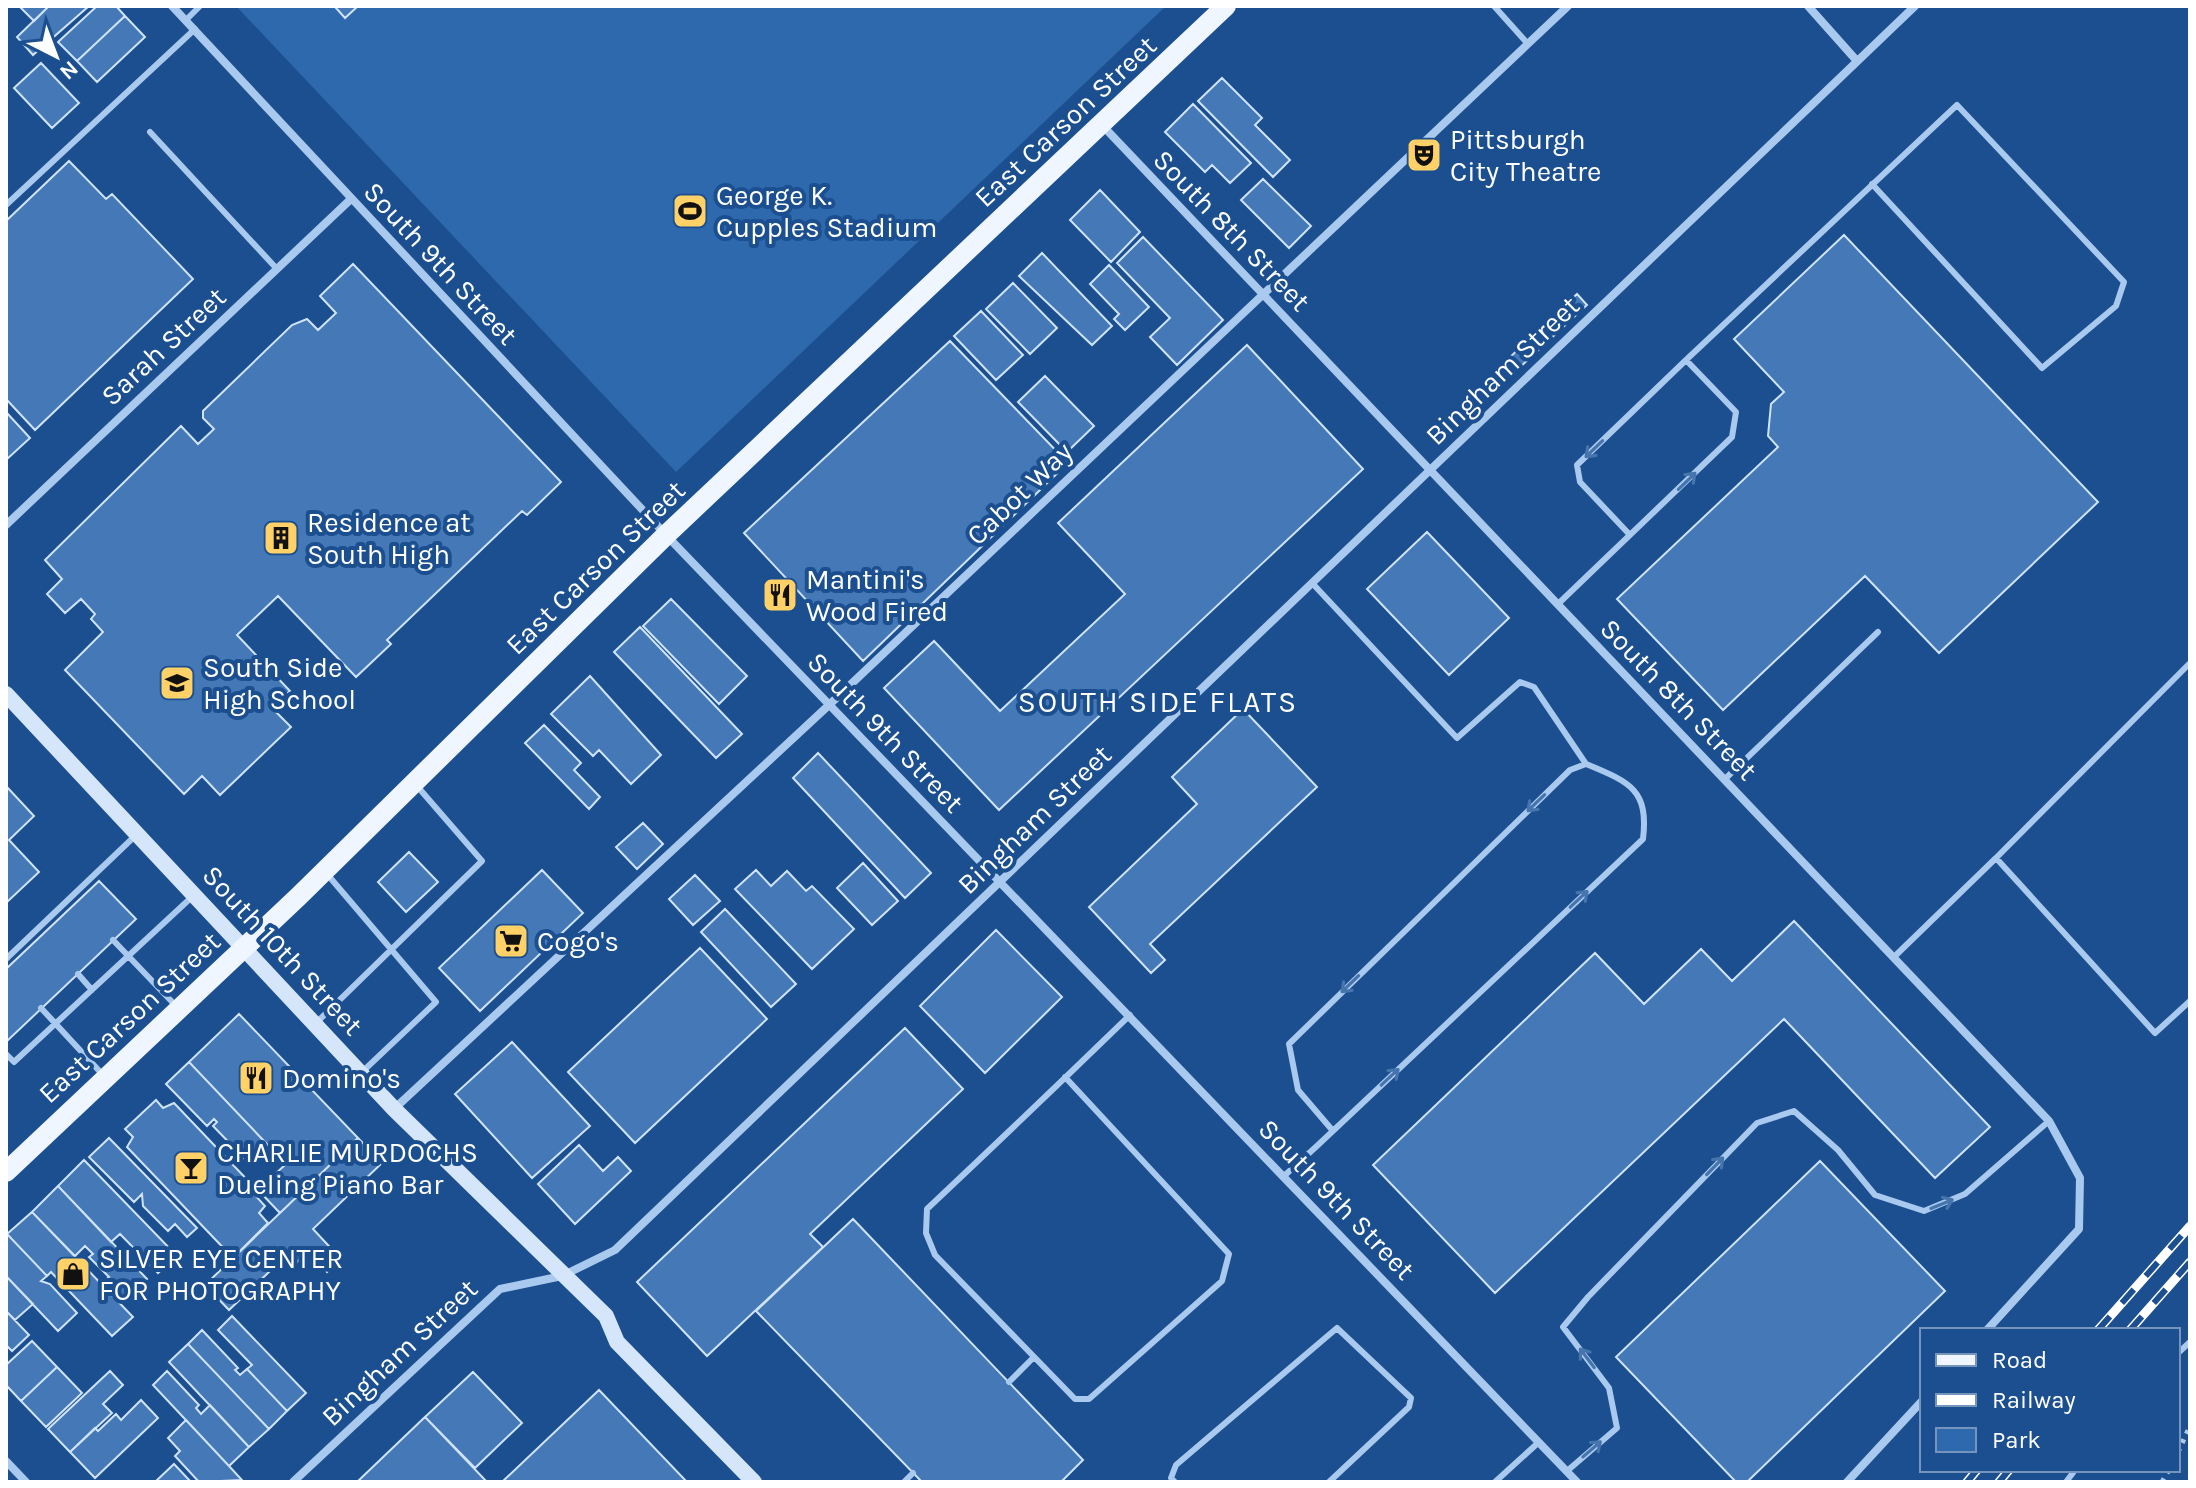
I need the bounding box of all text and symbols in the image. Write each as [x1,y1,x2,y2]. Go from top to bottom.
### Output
north arrow [16,16,96,96]
street label: East Carson Street [968,29,1163,214]
text: N [54,55,83,85]
place label: Pittsburgh City Theatre [1450,123,1601,188]
theatre icon: Pittsburgh City Theatre [1405,136,1443,174]
street label: South 8th Street [1146,143,1317,318]
street label: South 9th Street [357,175,524,352]
place label: George K. Cupples Stadium [716,179,937,244]
sports icon: George K. Cupples Stadium [671,192,709,230]
street label: Sarah Street [94,280,232,412]
street label: Bingham Street [1419,289,1586,452]
street label: Cabot Way [960,435,1079,552]
one-way arrow [1584,439,1604,458]
one-way arrow [1677,472,1696,491]
street label: East Carson Street [499,473,692,661]
place label: Residence at South High [307,506,471,571]
building icon: Residence at South High [262,519,300,557]
place label: Mantini's Wood Fired [806,563,948,628]
restaurant icon: Mantini's Wood Fired [761,576,799,614]
street label: South 8th Street [1593,612,1764,787]
street label: South 9th Street [801,645,971,819]
place label: South Side High School [203,651,356,716]
school or university icon: South Side High School [158,664,196,702]
district label: SOUTH SIDE FLATS [1018,684,1298,720]
street label: Bingham Street [951,738,1118,901]
one-way arrow [1527,793,1546,812]
street label: South 10th Street [196,859,370,1042]
one-way arrow [1569,890,1588,909]
supermarket icon: Cogo's [492,922,530,960]
street label: East Carson Street [32,925,227,1110]
place label: Cogo's [537,925,619,958]
one-way arrow [1340,975,1360,994]
restaurant icon: Domino's [237,1059,275,1097]
place label: Domino's [282,1062,401,1095]
one-way arrow [1380,1068,1400,1087]
street label: South 9th Street [1252,1112,1422,1286]
place label: CHARLIE MURDOCHS Dueling Piano Bar [217,1136,478,1201]
bar icon: CHARLIE MURDOCHS Dueling Piano Bar [172,1149,210,1187]
one-way arrow [1705,1156,1724,1176]
one-way arrow [1929,1195,1954,1210]
place label: SILVER EYE CENTER FOR PHOTOGRAPHY [99,1242,343,1307]
shop icon: SILVER EYE CENTER FOR PHOTOGRAPHY [54,1255,92,1293]
street label: Bingham Street [315,1272,484,1433]
legend [1920,1328,2180,1472]
text: Road [1992,1346,2047,1374]
one-way arrow [1578,1348,1595,1369]
text: Railway [1992,1386,2076,1414]
text: Park [1992,1426,2041,1454]
one-way arrow [1582,1441,1602,1459]

